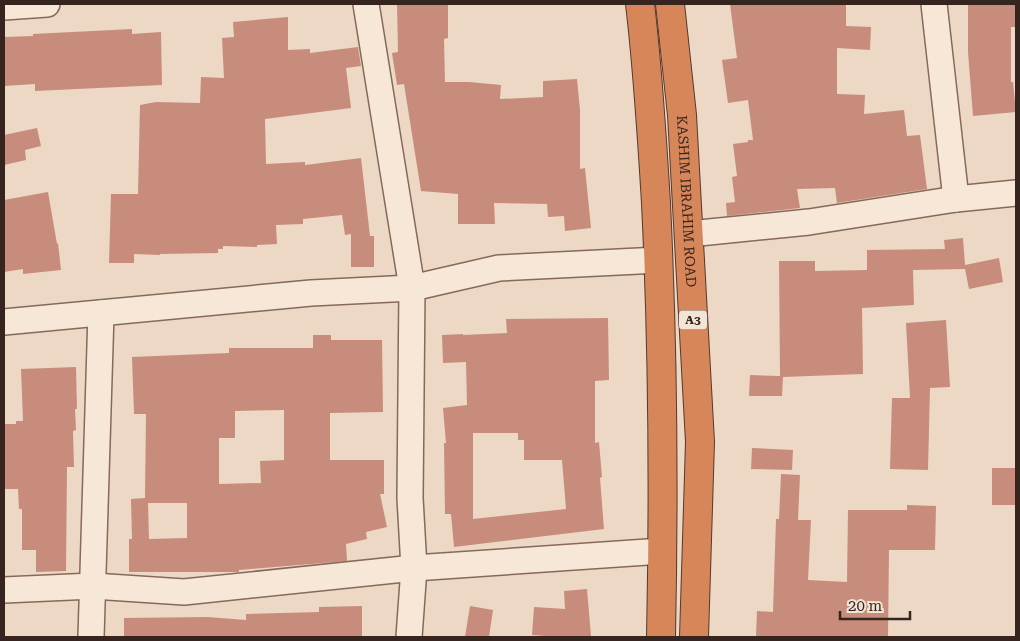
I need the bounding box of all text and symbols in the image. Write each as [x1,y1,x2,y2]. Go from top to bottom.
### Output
street label: KASHIM IBRAHIM ROAD [674,115,699,288]
road number: A3 [679,310,707,330]
scale bar [840,588,910,620]
text: 20 m [848,597,883,615]

